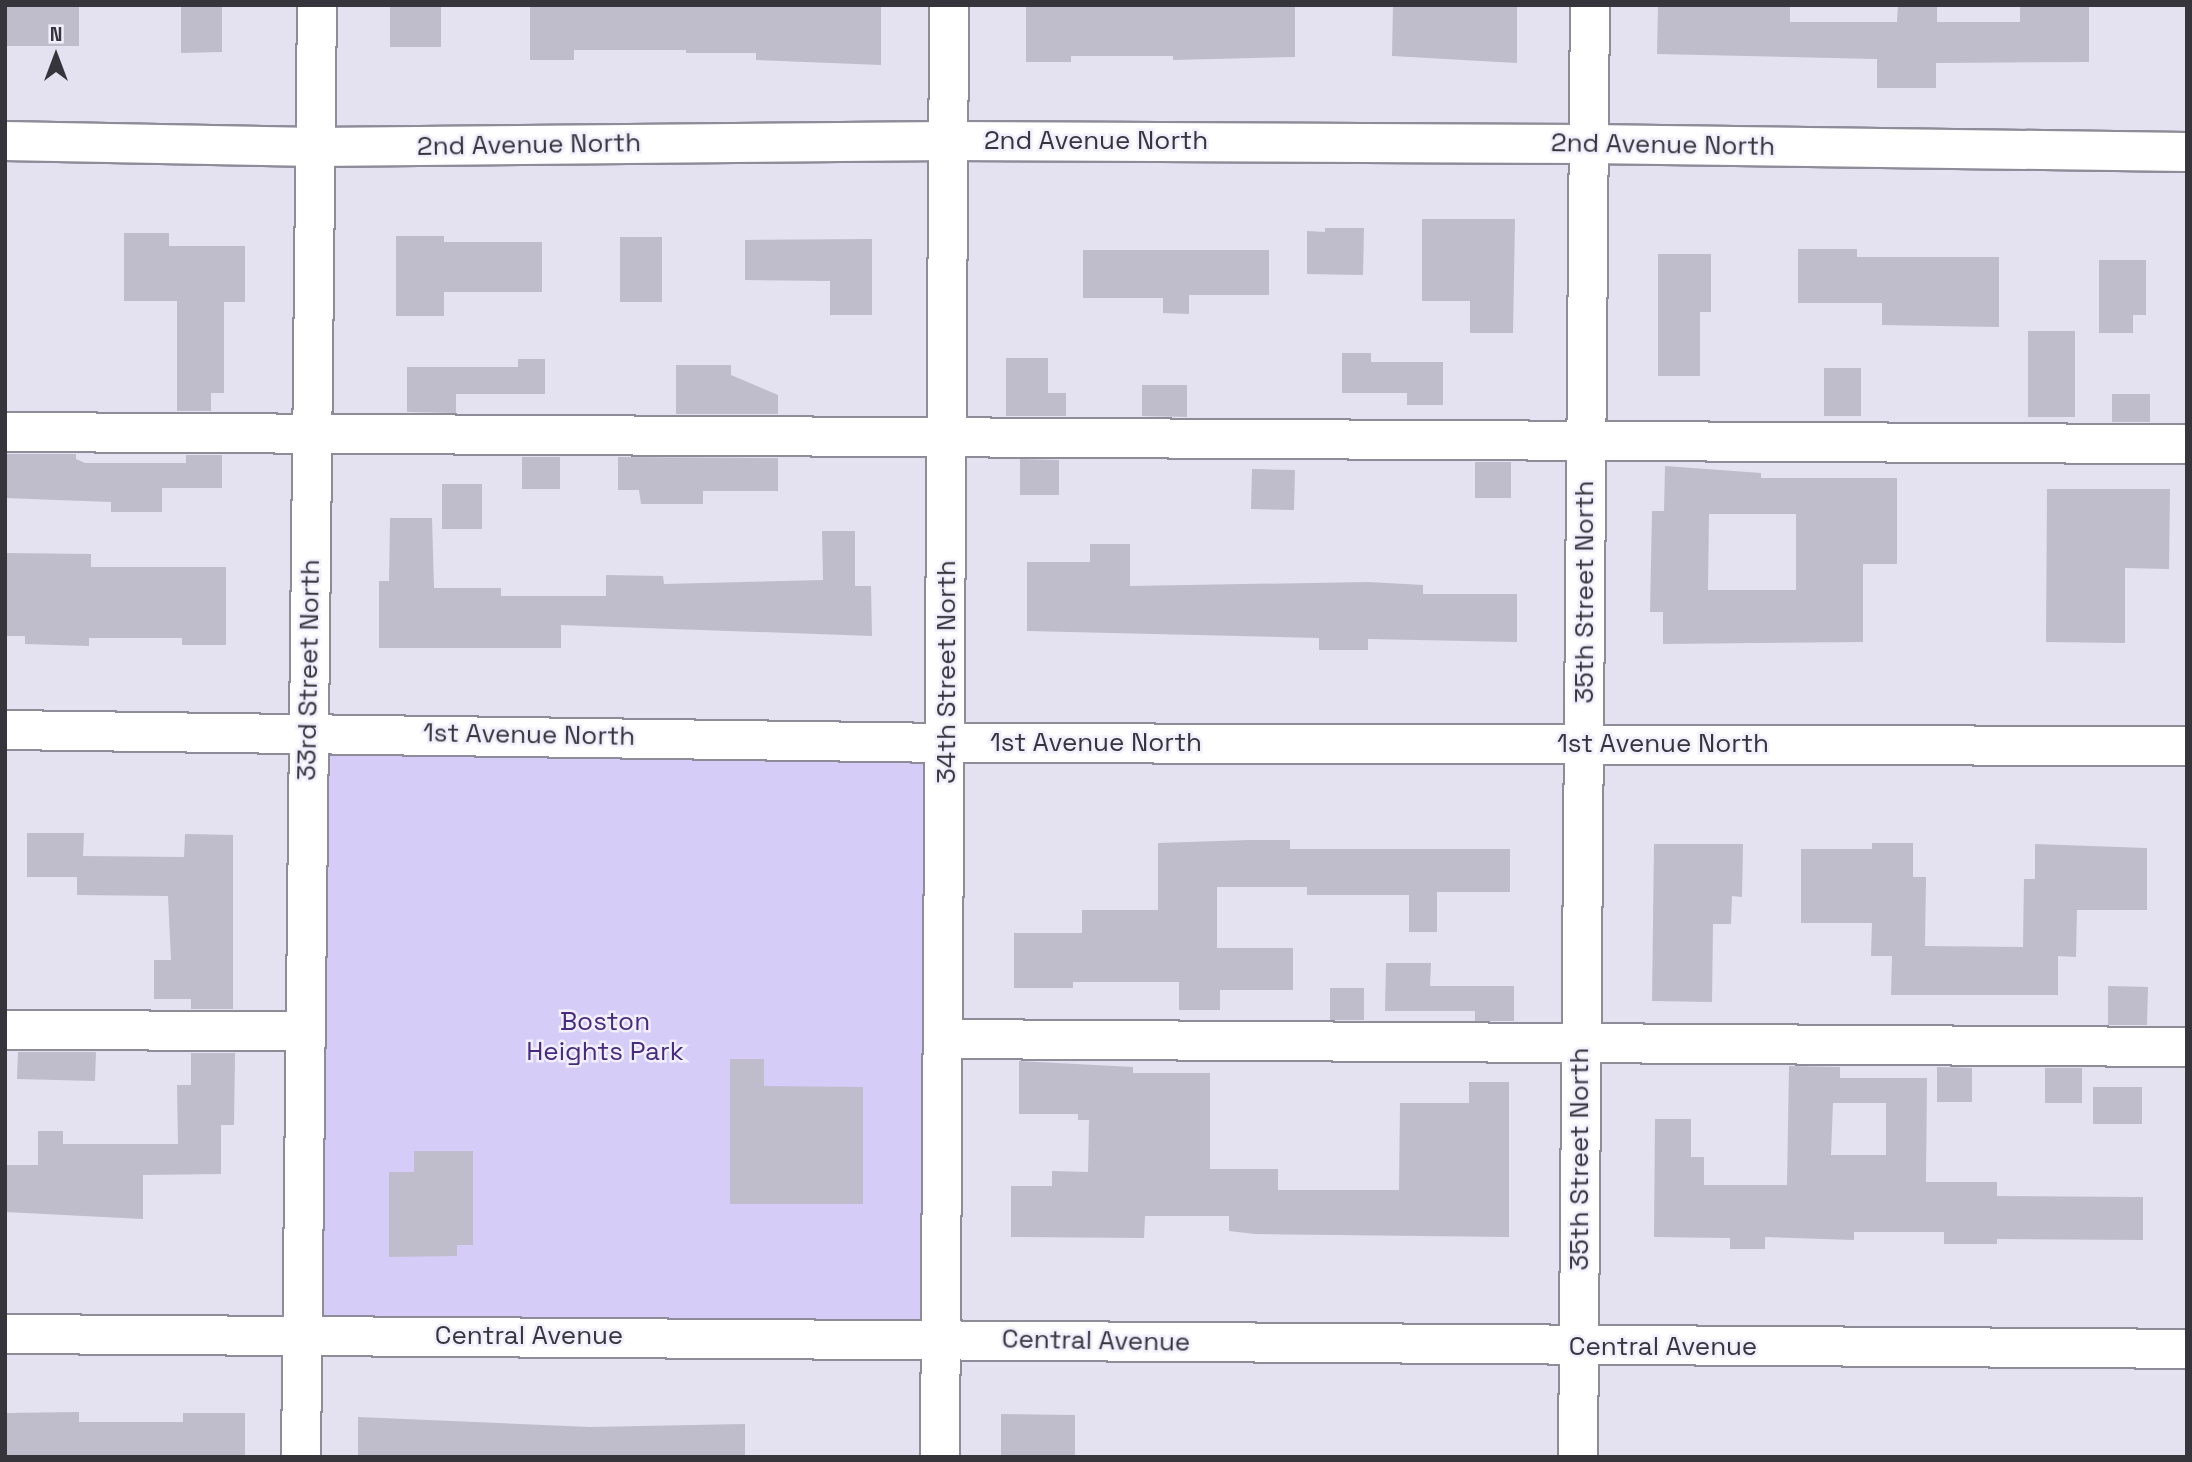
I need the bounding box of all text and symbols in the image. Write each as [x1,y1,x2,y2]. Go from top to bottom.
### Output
north arrow [21,21,91,91]
text: N [50,22,62,47]
street label: 2nd Avenue North [984,125,1208,157]
street label: 2nd Avenue North [416,127,642,163]
street label: 2nd Avenue North [1550,127,1776,163]
street label: 35th Street North [1569,480,1601,704]
street label: 33rd Street North [291,559,327,781]
street label: 34th Street North [931,560,963,784]
street label: 1st Avenue North [423,718,635,752]
street label: 1st Avenue North [990,727,1202,759]
street label: 1st Avenue North [1557,728,1769,760]
park label: Boston Heights Park [526,1006,684,1068]
street label: 35th Street North [1564,1047,1596,1271]
street label: Central Avenue [435,1320,623,1352]
street label: Central Avenue [1001,1324,1191,1358]
street label: Central Avenue [1569,1331,1757,1363]

